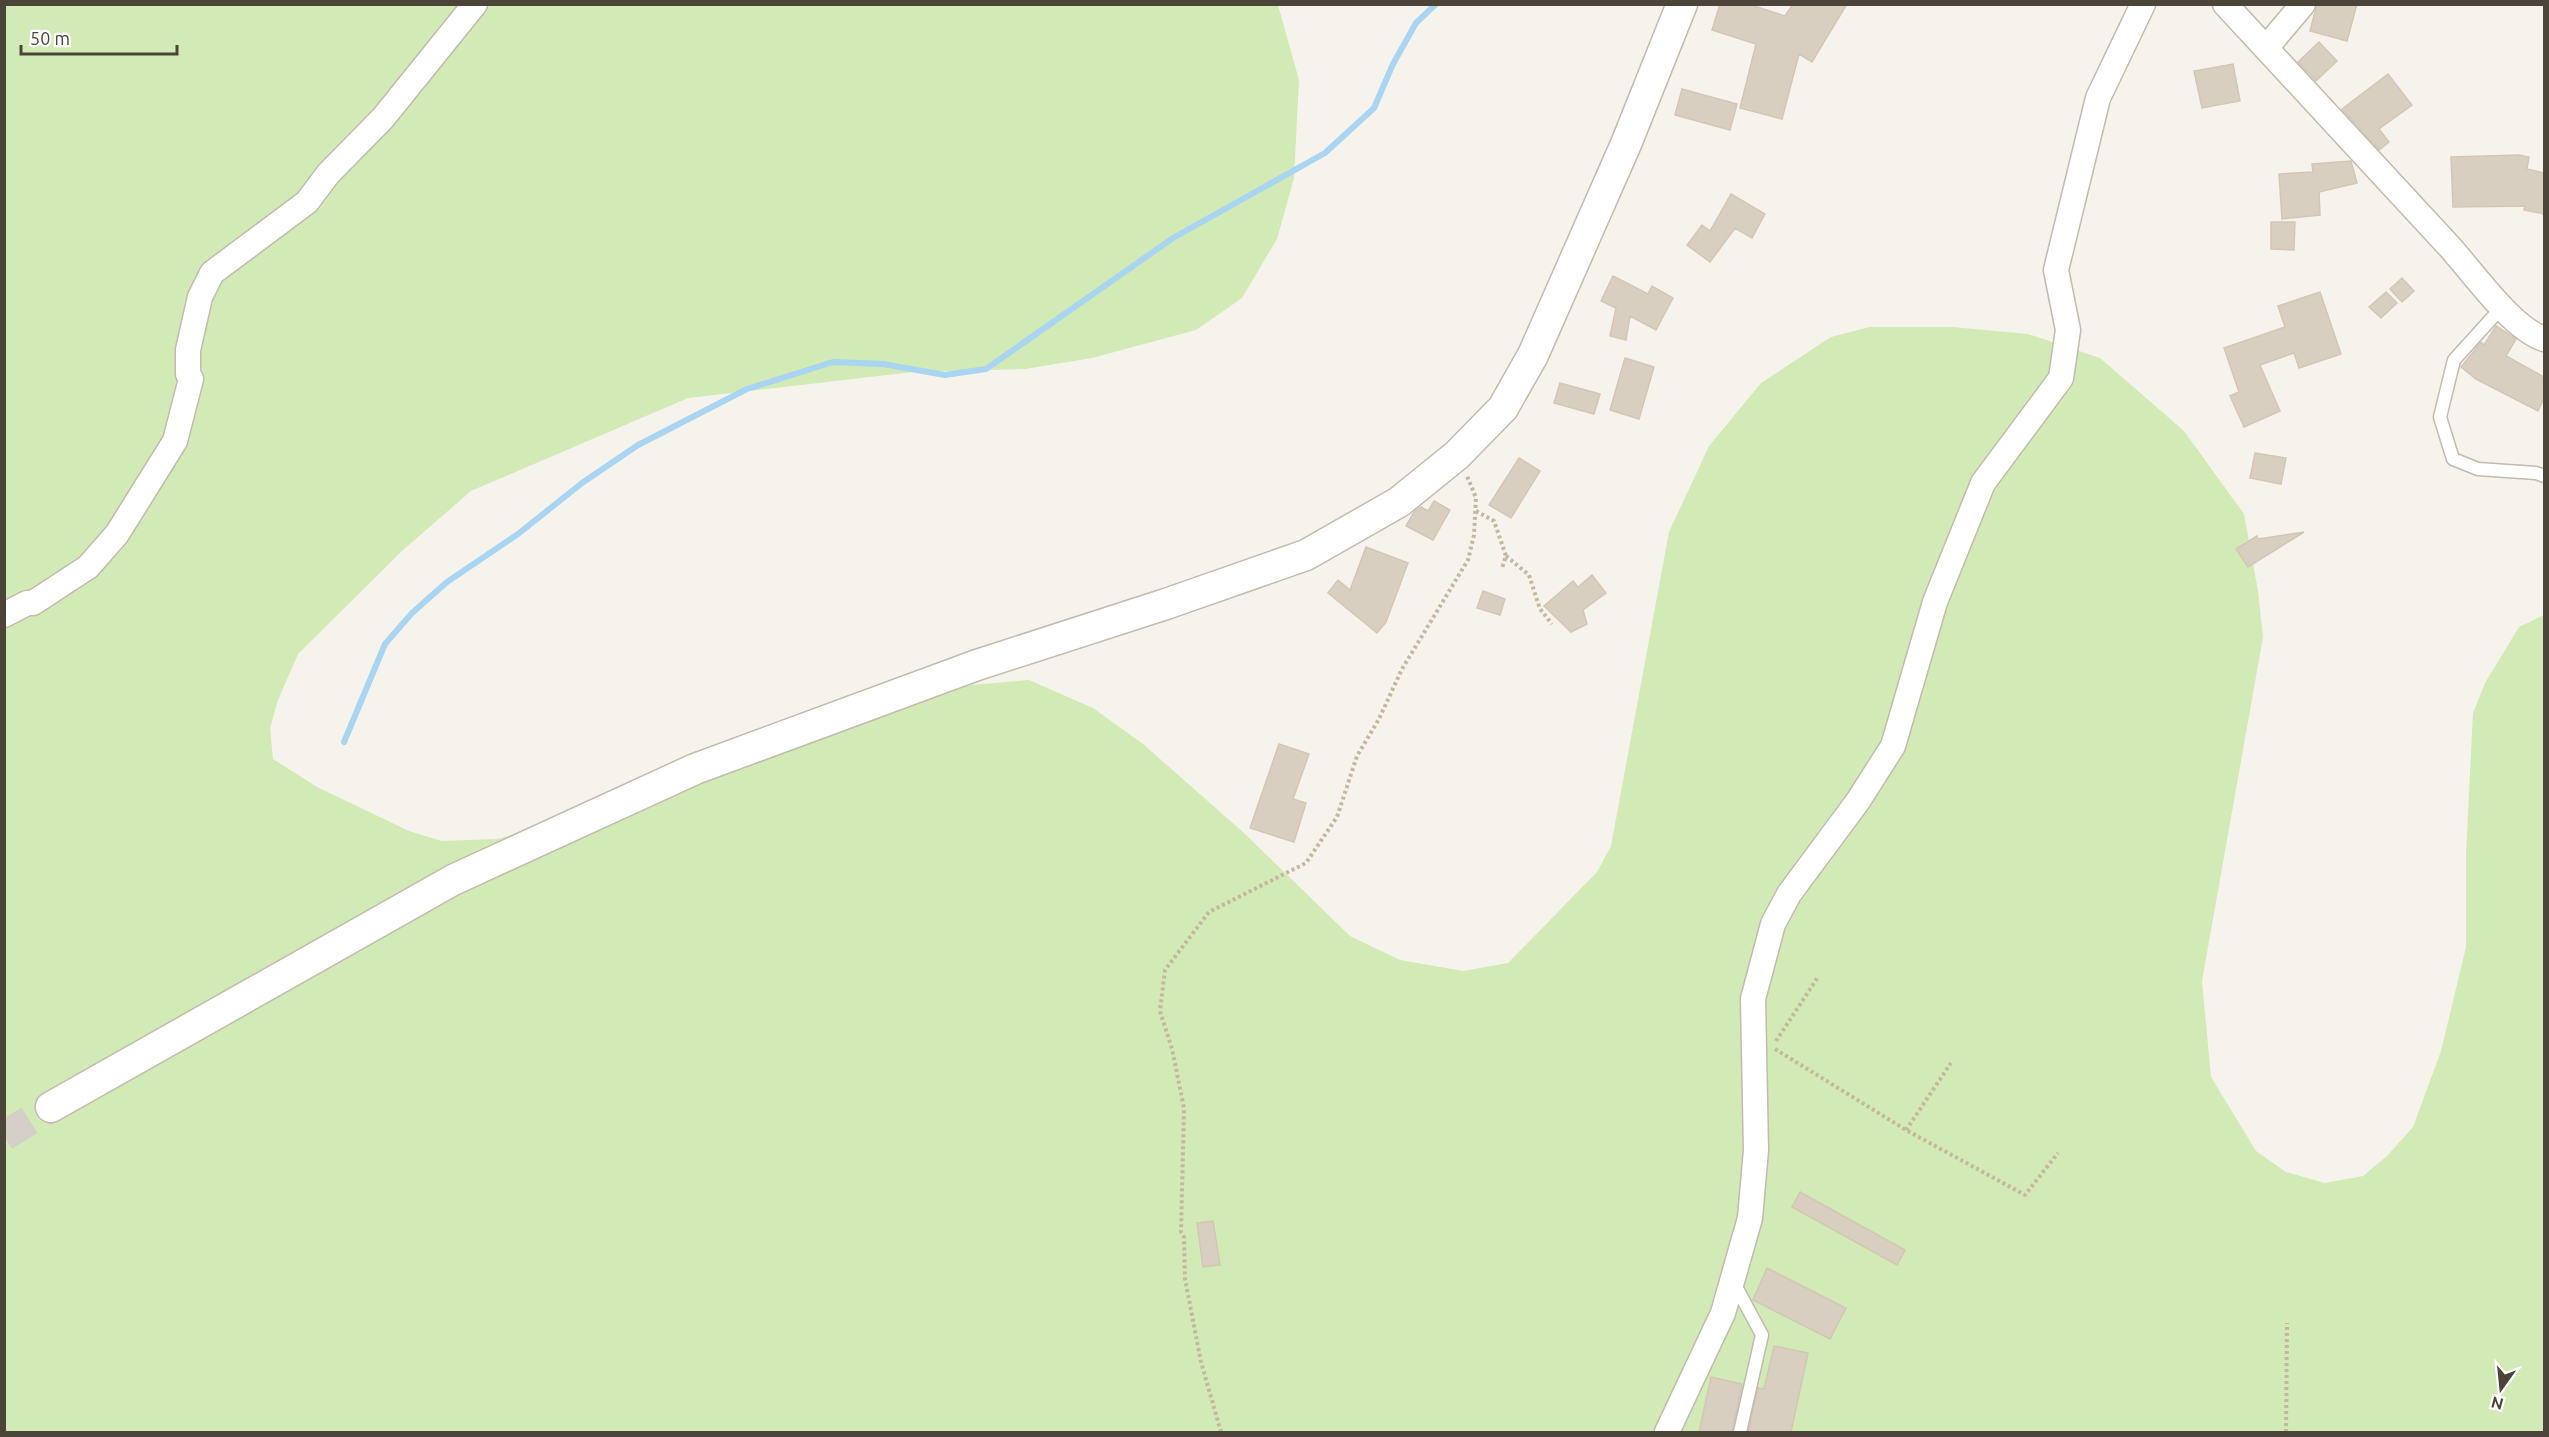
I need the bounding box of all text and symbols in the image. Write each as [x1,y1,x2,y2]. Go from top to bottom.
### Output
scale bar [21,18,177,56]
text: 50 m [30,28,70,48]
north arrow [2471,1359,2531,1419]
text: N [2489,1393,2505,1414]

